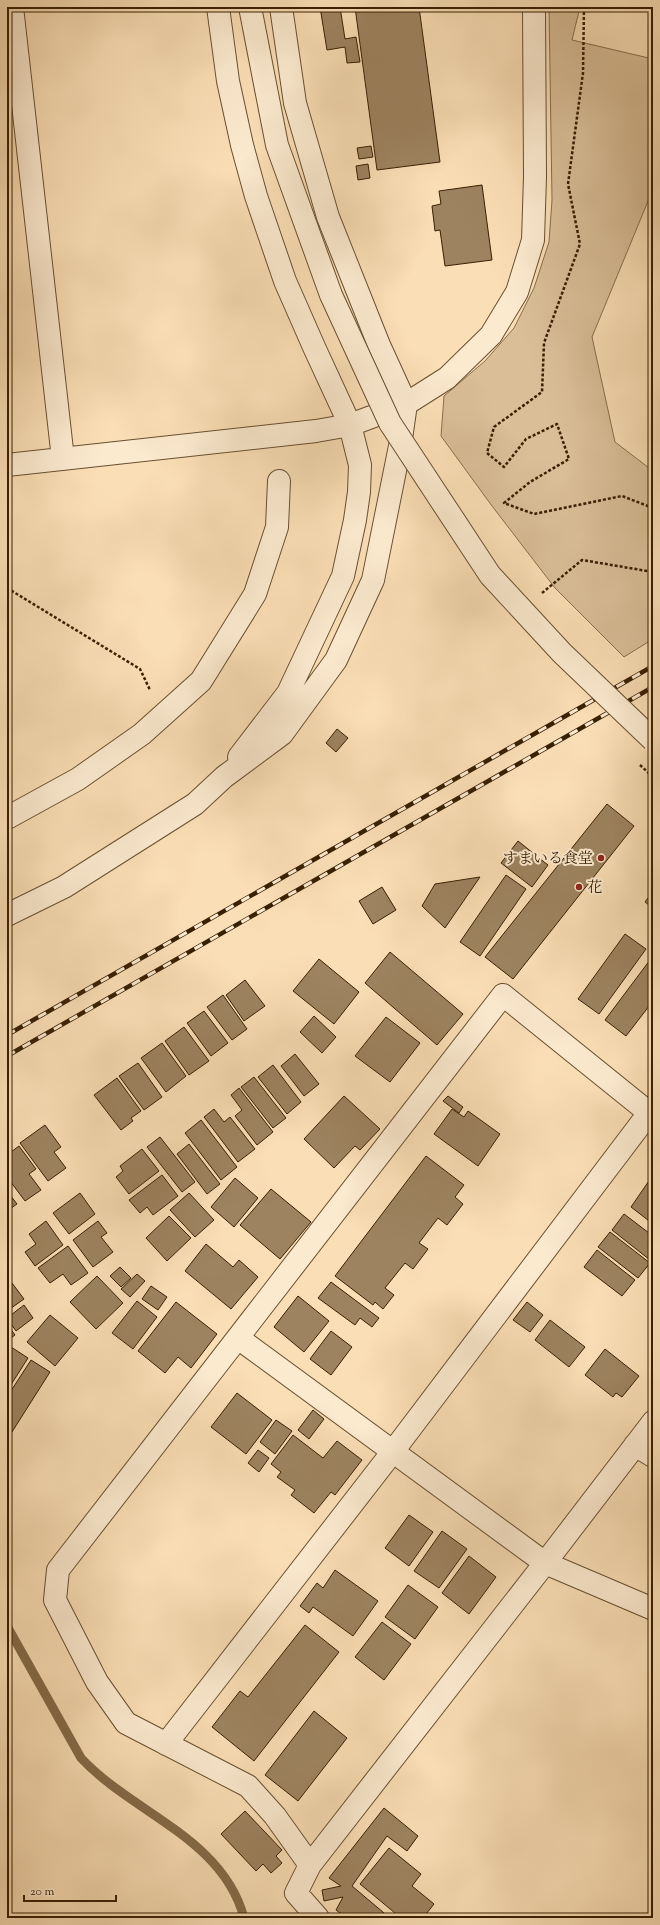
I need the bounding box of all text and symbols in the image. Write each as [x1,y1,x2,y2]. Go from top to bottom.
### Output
place label: すまいる食堂 [503,849,593,870]
marker: すまいる食堂 [596,853,606,863]
place label: 花 [587,878,602,899]
marker: 花 [574,882,584,892]
scale bar [24,1877,116,1903]
text: 20 m [30,1883,55,1901]

